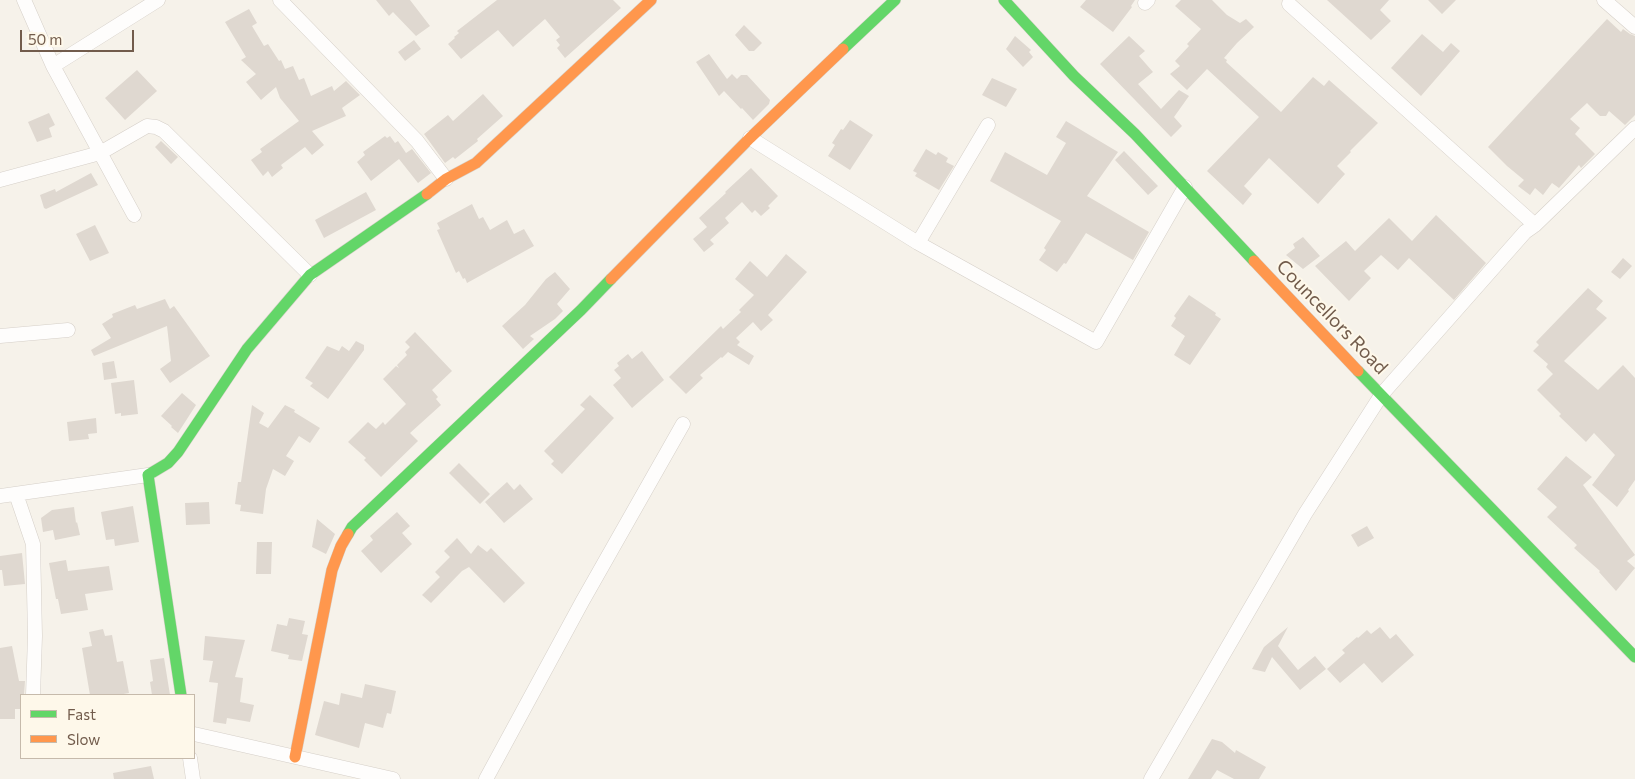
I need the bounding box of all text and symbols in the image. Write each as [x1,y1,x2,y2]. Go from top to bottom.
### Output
scale bar [22,20,136,52]
text: 50 m [28,30,62,48]
street label: Councellors Road [1272,255,1392,379]
legend [20,694,195,759]
text: Fast [67,705,96,723]
text: Slow [67,730,100,748]

